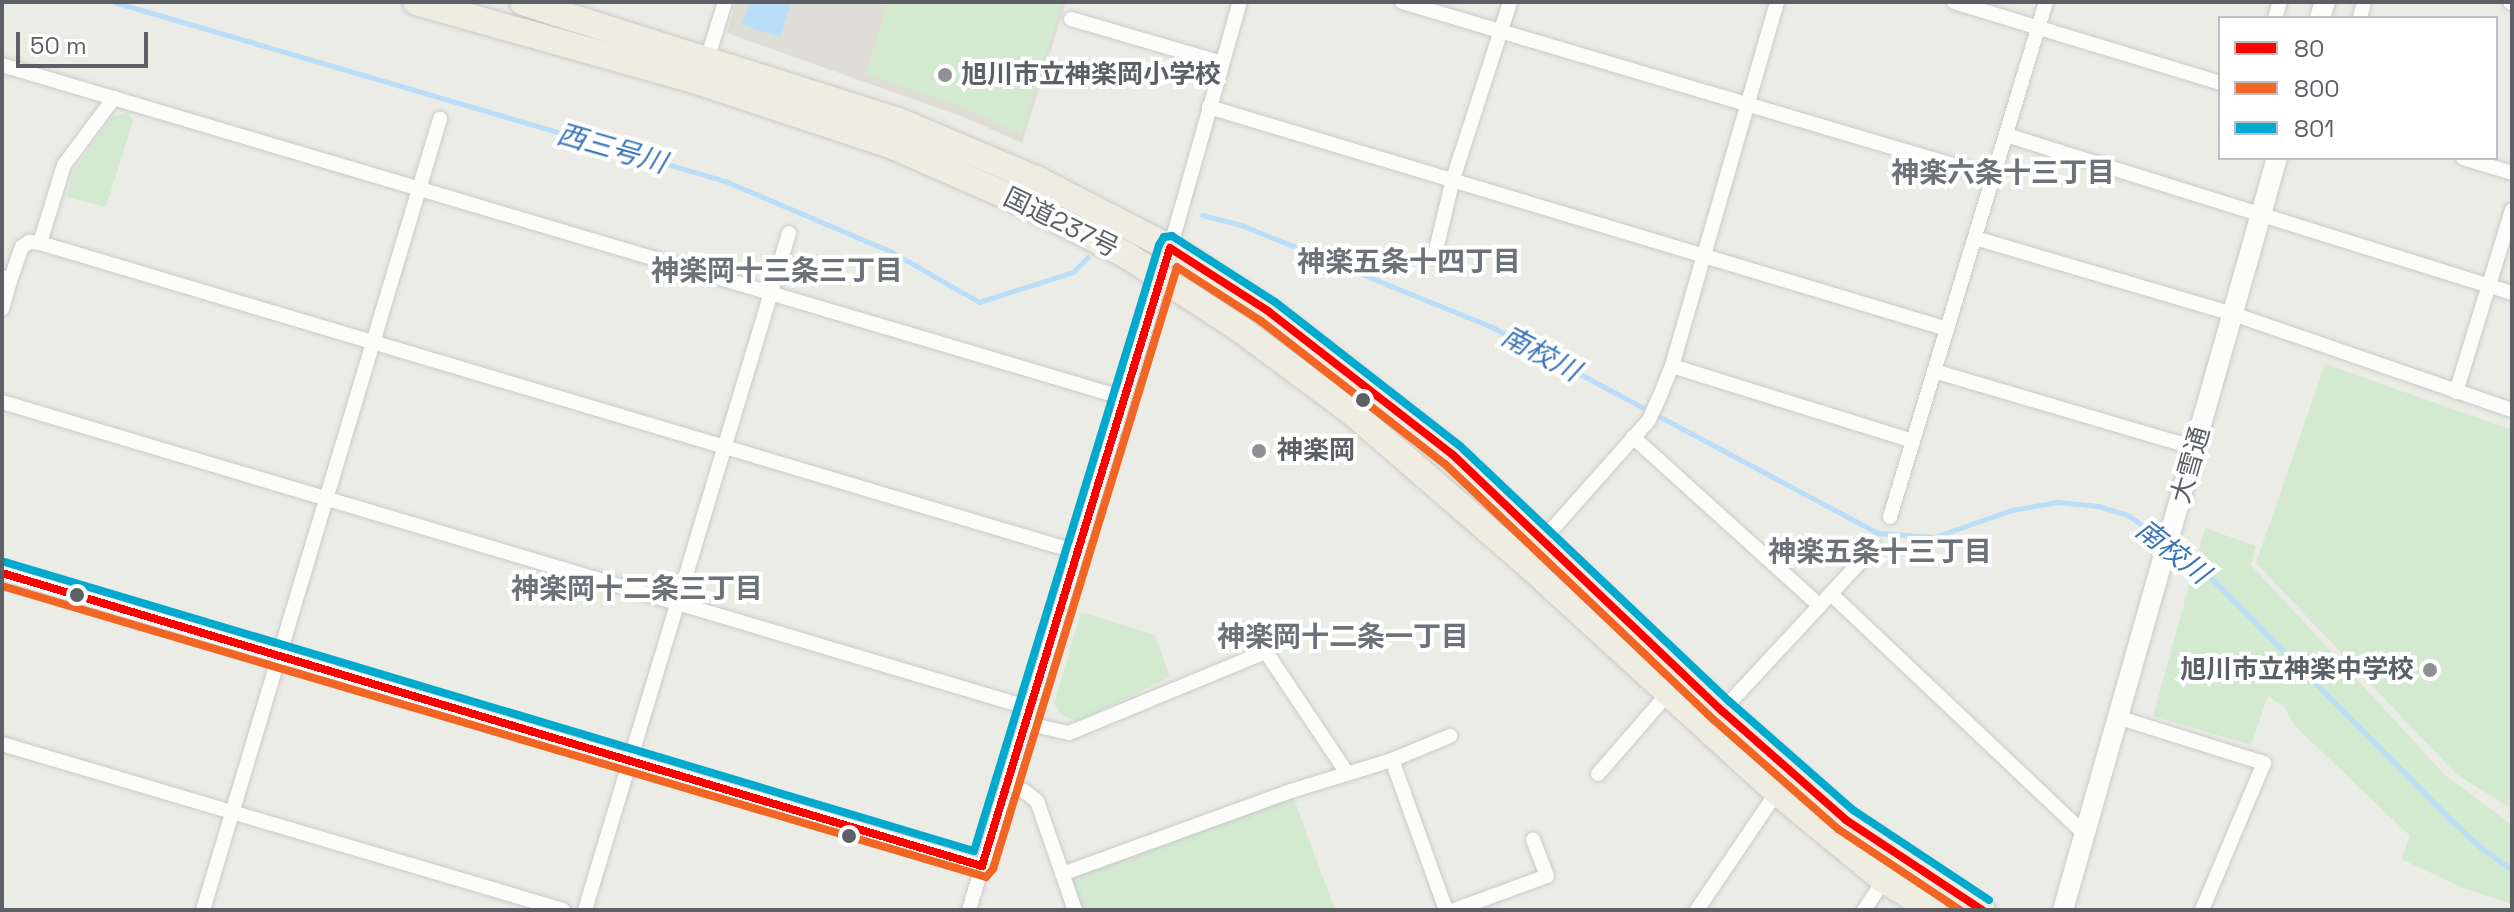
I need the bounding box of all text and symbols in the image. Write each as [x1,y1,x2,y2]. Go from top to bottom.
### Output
scale bar [20,16,152,66]
legend [2218,16,2498,160]
text: 50 m [30,30,87,61]
text: 80 [2294,33,2324,64]
place label: 旭川市立神楽岡小学校 [961,59,1221,91]
marker: 旭川市立神楽岡小学校 [936,66,954,84]
text: 800 [2294,73,2340,104]
text: 801 [2294,113,2334,144]
water label: 西三号川 [554,116,670,180]
district label: 神楽六条十三丁目 [1891,155,2115,189]
street label: 国道237号 [998,182,1124,264]
district label: 神楽五条十四丁目 [1297,244,1521,278]
district label: 神楽岡十三条三丁目 [651,253,903,287]
water label: 南校川 [1496,318,1586,388]
unlabelled marker [1355,392,1371,408]
street label: 大雪通 [2165,423,2217,507]
place label: 神楽岡 [1277,435,1355,467]
marker: 神楽岡 [1248,440,1270,462]
water label: 南校川 [2130,512,2216,590]
district label: 神楽五条十三丁目 [1768,534,1992,568]
district label: 神楽岡十二条三丁目 [511,571,763,605]
unlabelled marker [69,587,85,603]
district label: 神楽岡十二条一丁目 [1217,619,1469,653]
place label: 旭川市立神楽中学校 [2180,654,2414,686]
marker: 旭川市立神楽中学校 [2421,661,2439,679]
unlabelled marker [841,828,857,844]

